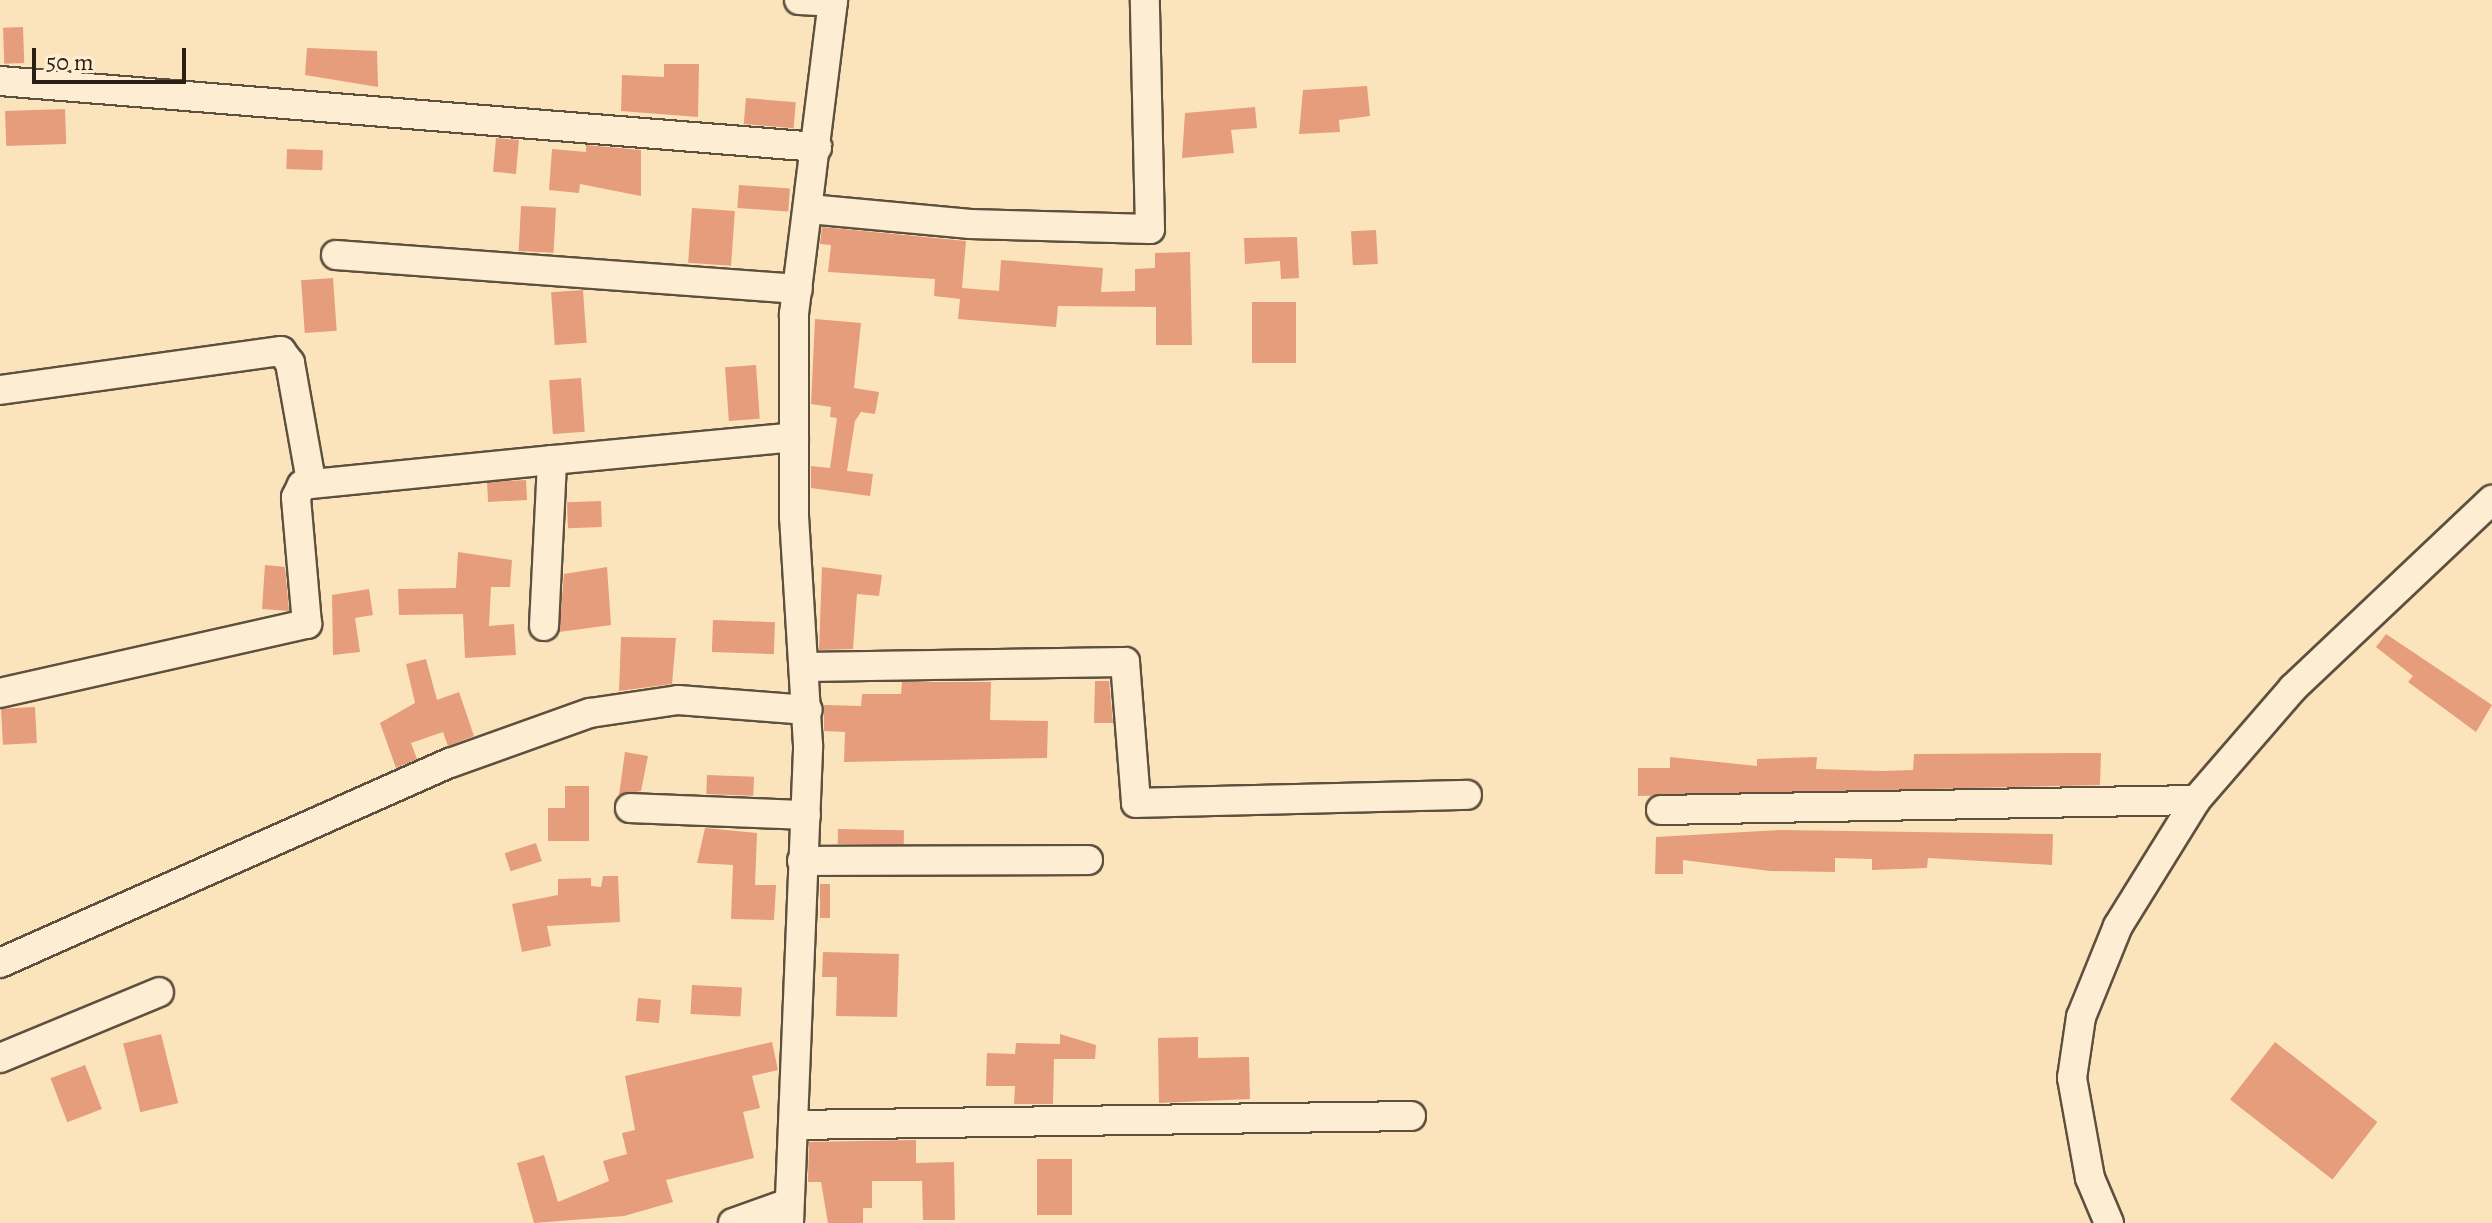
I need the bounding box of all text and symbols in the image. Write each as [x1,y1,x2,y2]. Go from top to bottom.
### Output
scale bar [36,32,190,82]
text: 50 m [46,46,94,78]

